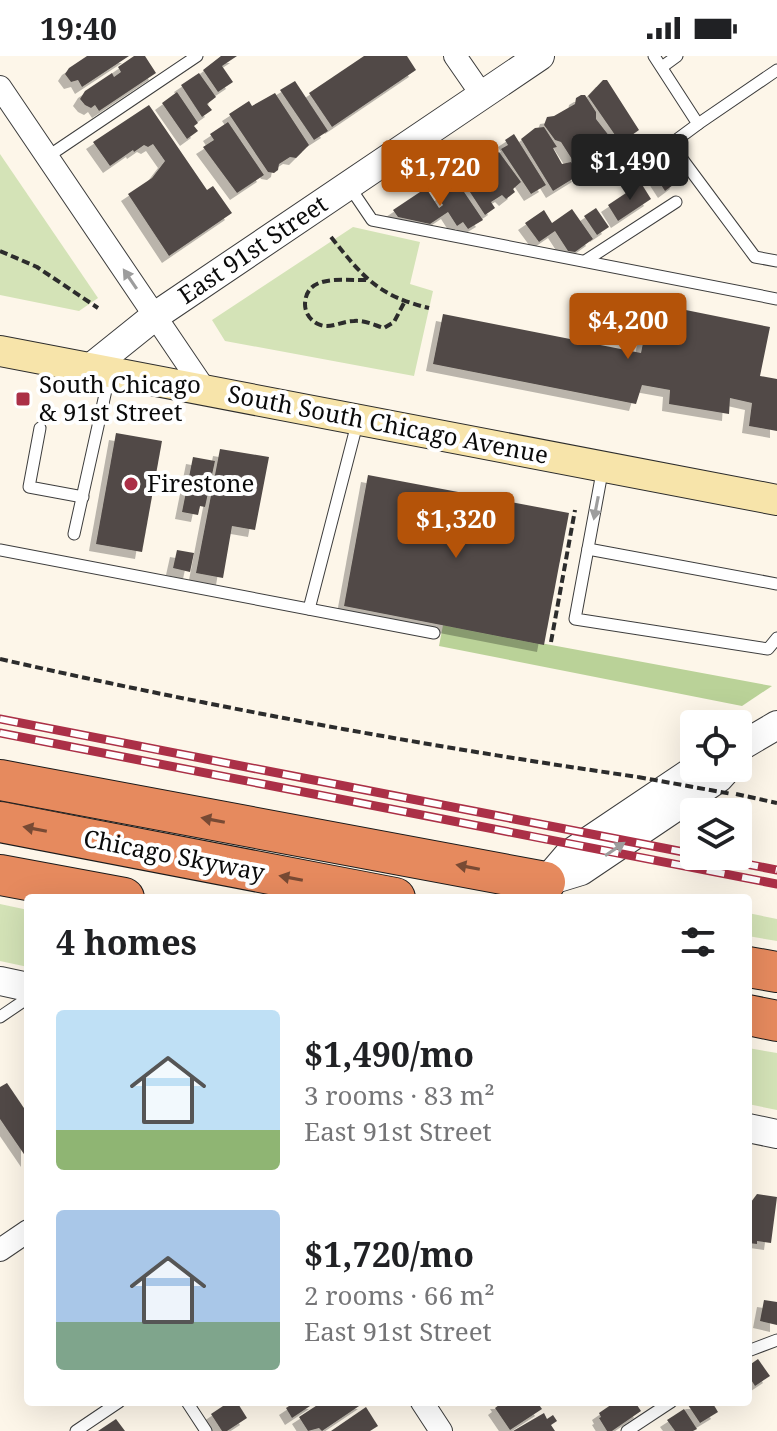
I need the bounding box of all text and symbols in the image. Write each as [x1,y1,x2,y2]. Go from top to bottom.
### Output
text: 19:40 [40,8,117,49]
pin: $1,490 [565,134,695,202]
pin: $1,720 [375,140,505,208]
text: $1,490 [589,142,671,178]
text: $1,720 [399,148,481,184]
street label: East 91st Street [171,187,333,311]
one-way arrow [123,268,138,290]
pin: $4,200 [563,293,693,361]
text: $4,200 [587,301,669,337]
place label: South Chicago & 91st Street [39,367,201,428]
street label: South South Chicago Avenue [225,376,551,471]
marker: South Chicago & 91st Street [14,390,32,408]
place label: Firestone [147,466,254,499]
marker: Firestone [122,475,140,493]
pin: $1,320 [391,492,521,560]
one-way arrow [589,496,601,521]
text: $1,320 [415,500,497,536]
map controls [680,710,752,870]
button: locate [680,710,752,782]
button: layers [680,798,752,870]
one-way arrow [200,813,225,825]
street label: Chicago Skyway [81,821,268,888]
one-way arrow [23,822,48,835]
one-way arrow [604,842,625,857]
one-way arrow [456,860,481,873]
one-way arrow [278,871,303,884]
text: 4 homes [56,919,197,965]
icon: filters [676,920,720,964]
text: $1,490/mo [304,1031,474,1077]
icon: home [120,1042,216,1138]
text: 3 rooms · 83 m² [304,1077,495,1113]
text: East 91st Street [304,1113,492,1149]
text: $1,720/mo [304,1231,474,1277]
icon: home [120,1242,216,1338]
text: 2 rooms · 66 m² [304,1277,495,1313]
text: East 91st Street [304,1313,492,1349]

